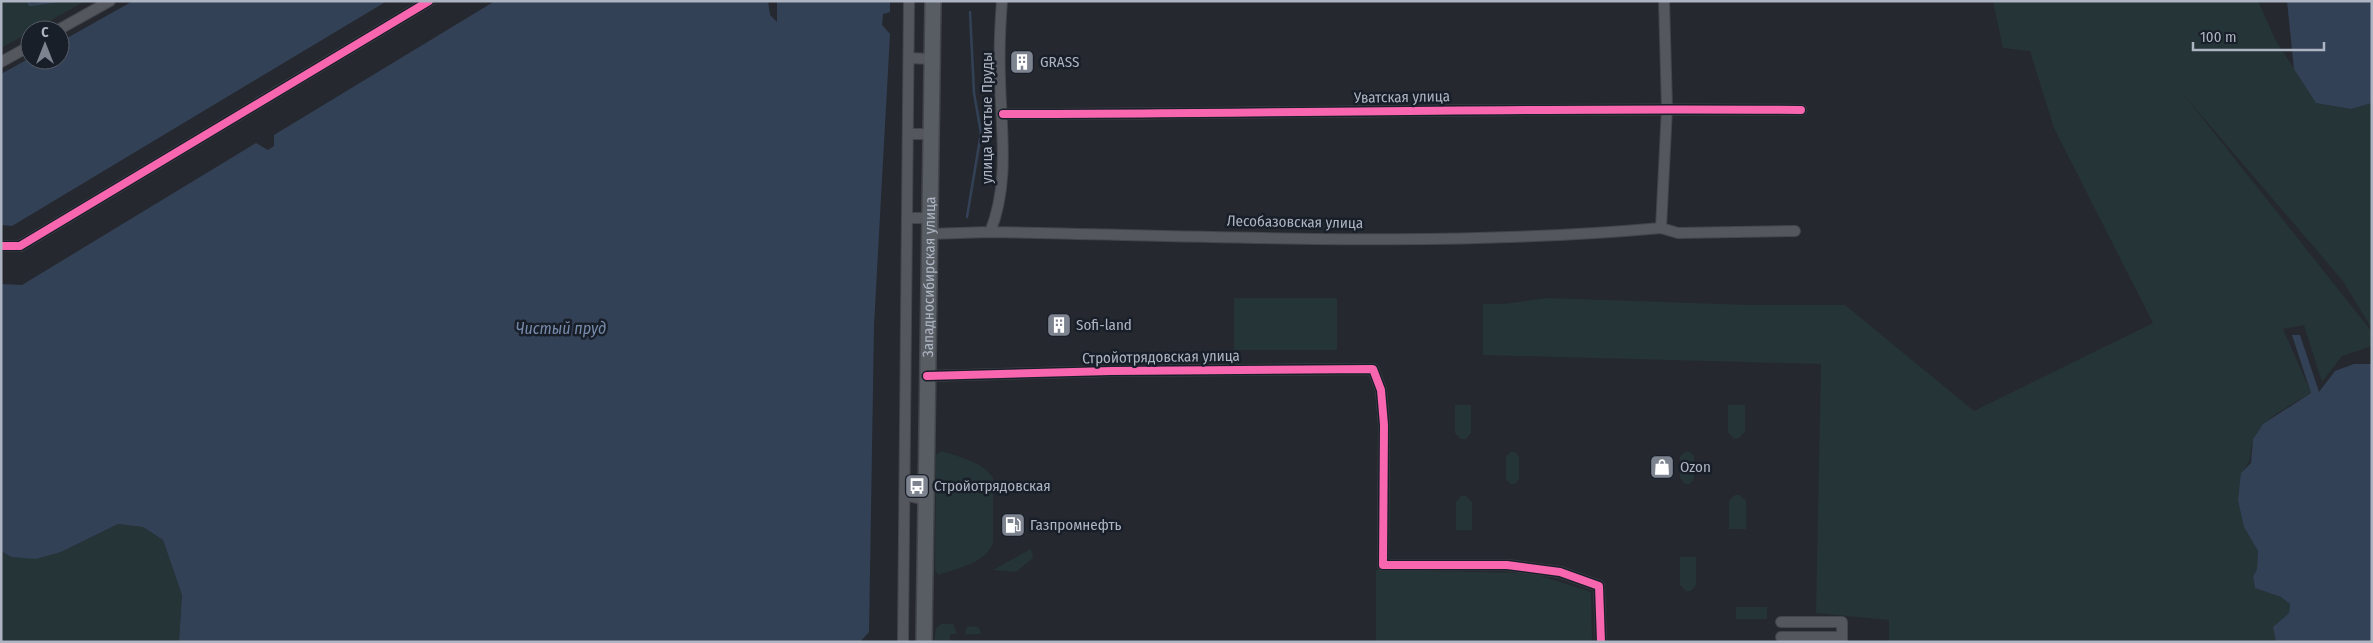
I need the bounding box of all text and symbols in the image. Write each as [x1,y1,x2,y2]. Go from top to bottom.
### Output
north arrow [20,20,70,70]
scale bar [2193,20,2324,52]
text: С [41,24,49,41]
text: 100 m [2200,28,2237,46]
building icon: GRASS [1009,49,1035,75]
street label: улица Чистые Пруды [978,52,996,184]
place label: GRASS [1040,53,1079,71]
street label: Уватская улица [1353,87,1450,107]
street label: Западносибирская улица [919,197,939,358]
street label: Лесобазовская улица [1227,212,1363,232]
building icon: Sofi-land [1046,312,1072,338]
place label: Sofi-land [1076,316,1132,334]
water label: Чистый пруд [516,319,606,338]
street label: Стройотрядовская улица [1082,347,1240,367]
shop icon: Ozon [1649,454,1675,480]
place label: Ozon [1680,458,1711,476]
bus stop icon: Стройотрядовская [904,473,930,499]
place label: Стройотрядовская [934,477,1051,495]
fuel station icon: Газпромнефть [1000,512,1026,538]
place label: Газпромнефть [1030,516,1122,534]

